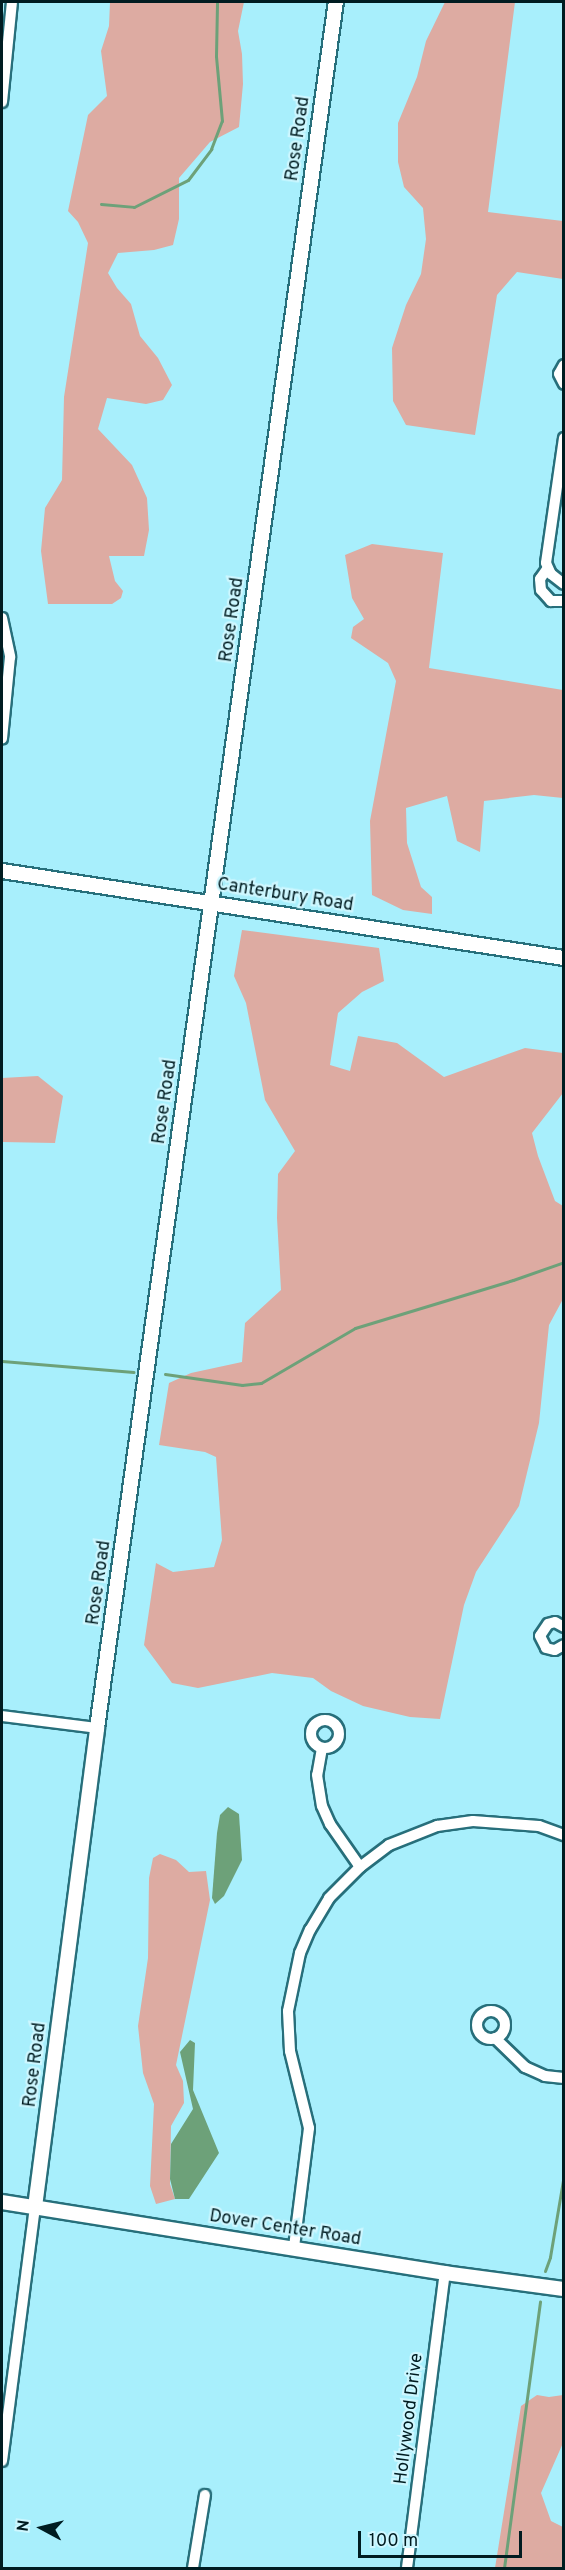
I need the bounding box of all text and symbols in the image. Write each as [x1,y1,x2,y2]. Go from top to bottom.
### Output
street label: Rose Road [282,95,316,183]
street label: Rose Road [216,576,250,664]
street label: Canterbury Road [215,875,355,917]
street label: Rose Road [149,1058,183,1146]
street label: Rose Road [83,1539,117,1627]
street label: Rose Road [20,2021,52,2109]
street label: Dover Center Road [208,2206,362,2252]
street label: Hollywood Drive [391,2352,429,2486]
north arrow [12,2498,72,2558]
text: N [14,2519,35,2533]
scale bar [361,2519,524,2557]
text: 100 m [369,2530,418,2553]

